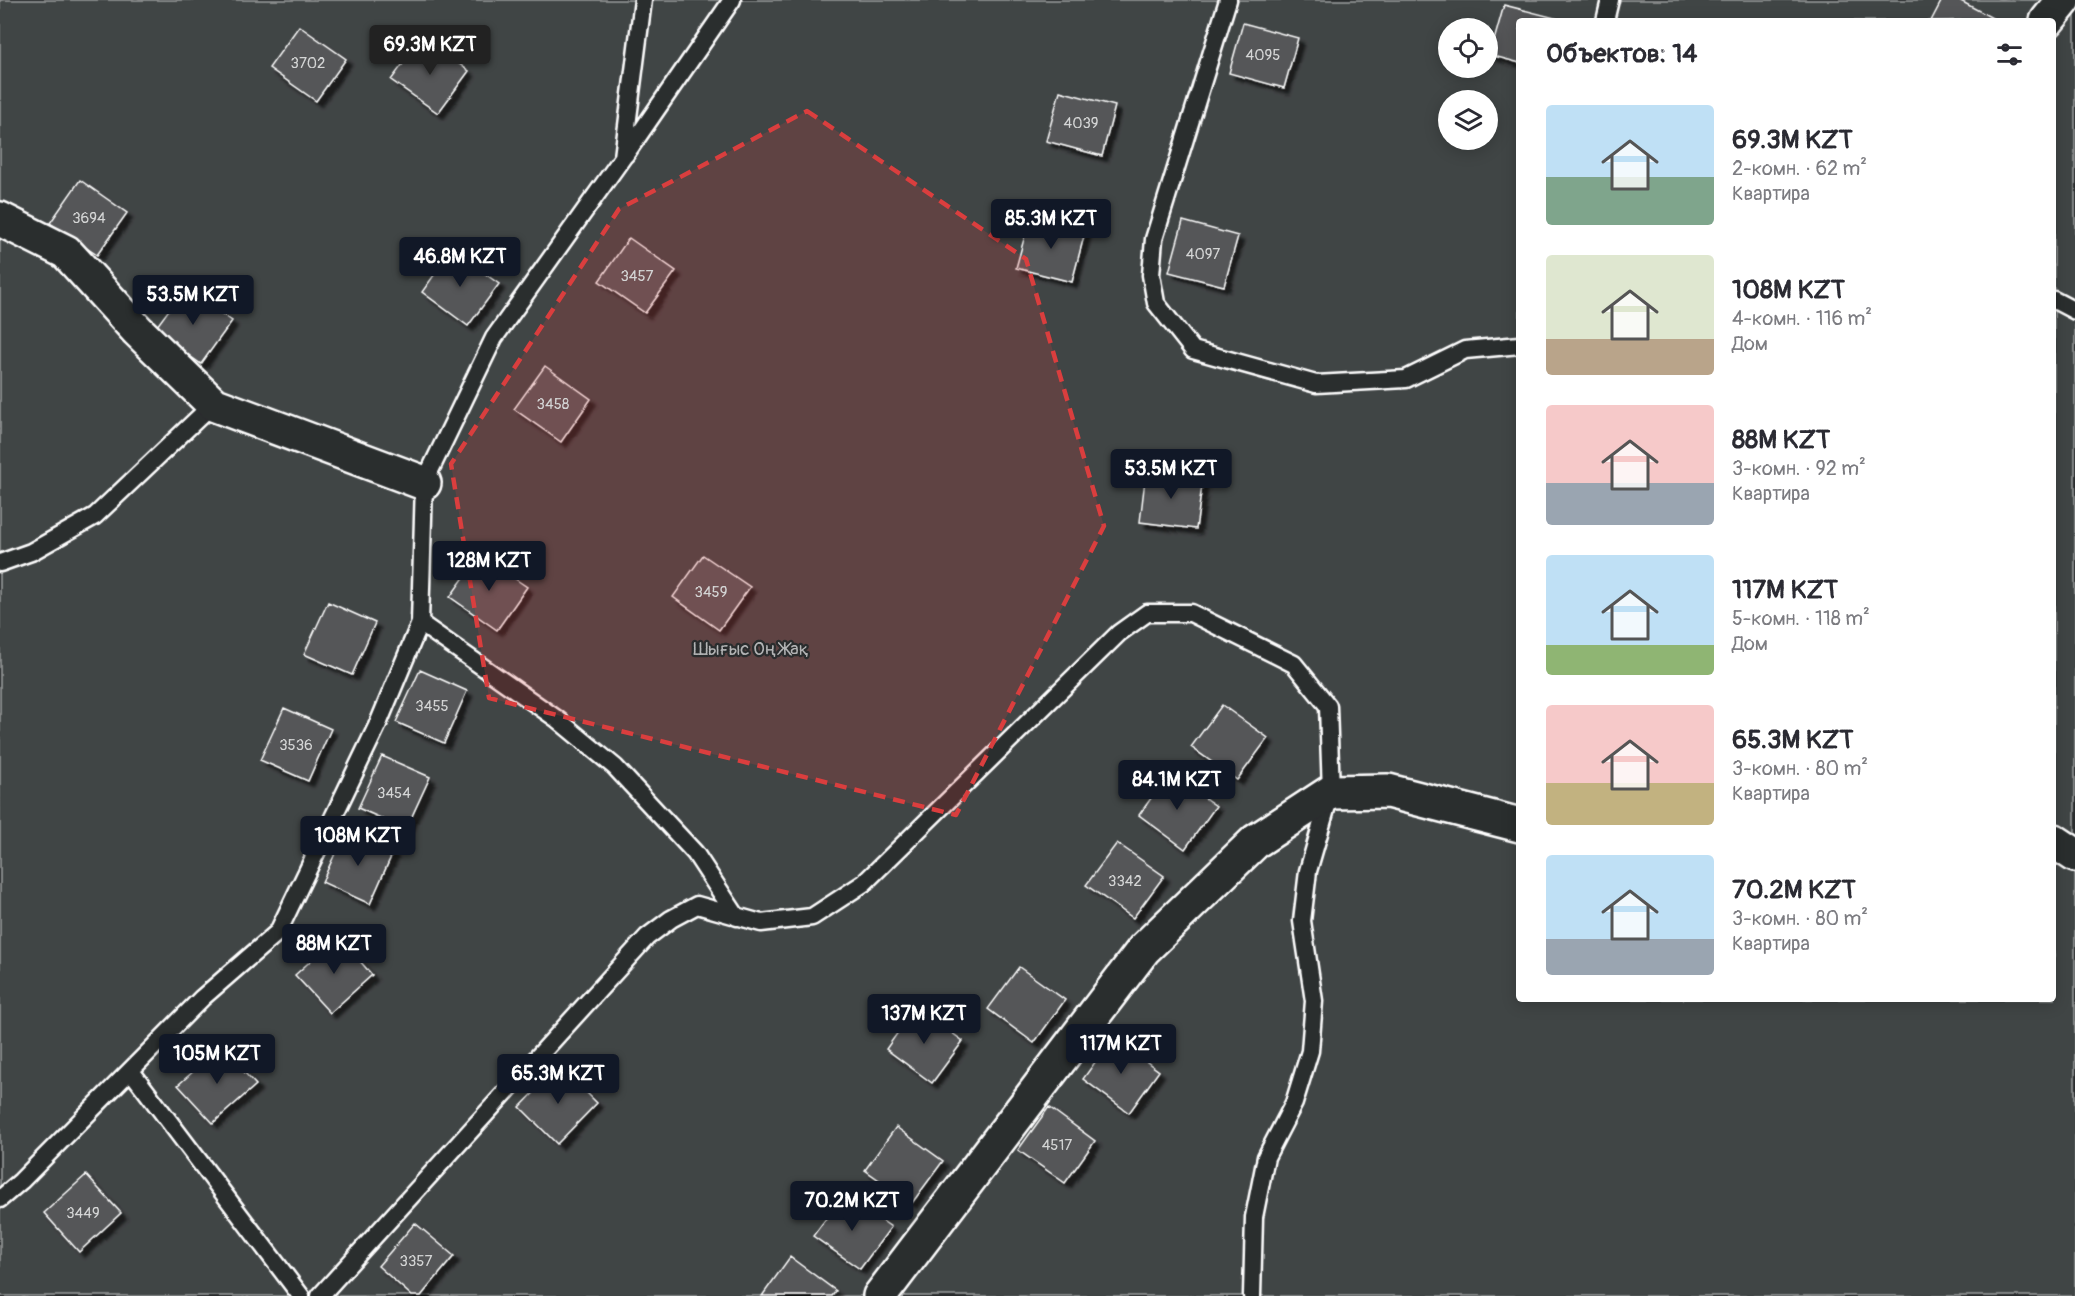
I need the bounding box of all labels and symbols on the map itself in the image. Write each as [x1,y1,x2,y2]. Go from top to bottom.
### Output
pin: 69.3M KZT [361,25,499,76]
house number: 4095 [1246,46,1280,65]
house number: 3702 [291,54,325,73]
house number: 4039 [1063,114,1099,133]
pin: 85.3M KZT [982,199,1120,250]
house number: 3694 [72,209,106,228]
pin: 46.8M KZT [391,237,529,288]
house number: 4097 [1186,245,1220,264]
house number: 3457 [620,267,654,286]
pin: 53.5M KZT [124,275,262,326]
house number: 3458 [537,395,570,414]
pin: 53.5M KZT [1102,449,1240,500]
pin: 128M KZT [427,541,551,592]
house number: 3459 [695,583,727,602]
park label: Шығыс Оң Жақ [693,638,809,661]
house number: 3455 [415,697,449,716]
house number: 3536 [279,736,313,755]
pin: 84.1M KZT [1108,760,1246,811]
house number: 3454 [377,784,411,803]
pin: 108M KZT [296,816,420,867]
house number: 3342 [1108,872,1142,891]
pin: 88M KZT [279,924,389,975]
pin: 137M KZT [862,994,986,1045]
pin: 117M KZT [1059,1024,1183,1075]
pin: 105M KZT [155,1034,279,1085]
pin: 65.3M KZT [489,1054,627,1105]
house number: 4517 [1042,1136,1072,1155]
pin: 70.2M KZT [783,1181,921,1232]
house number: 3449 [66,1204,100,1223]
house number: 3357 [400,1252,432,1271]

